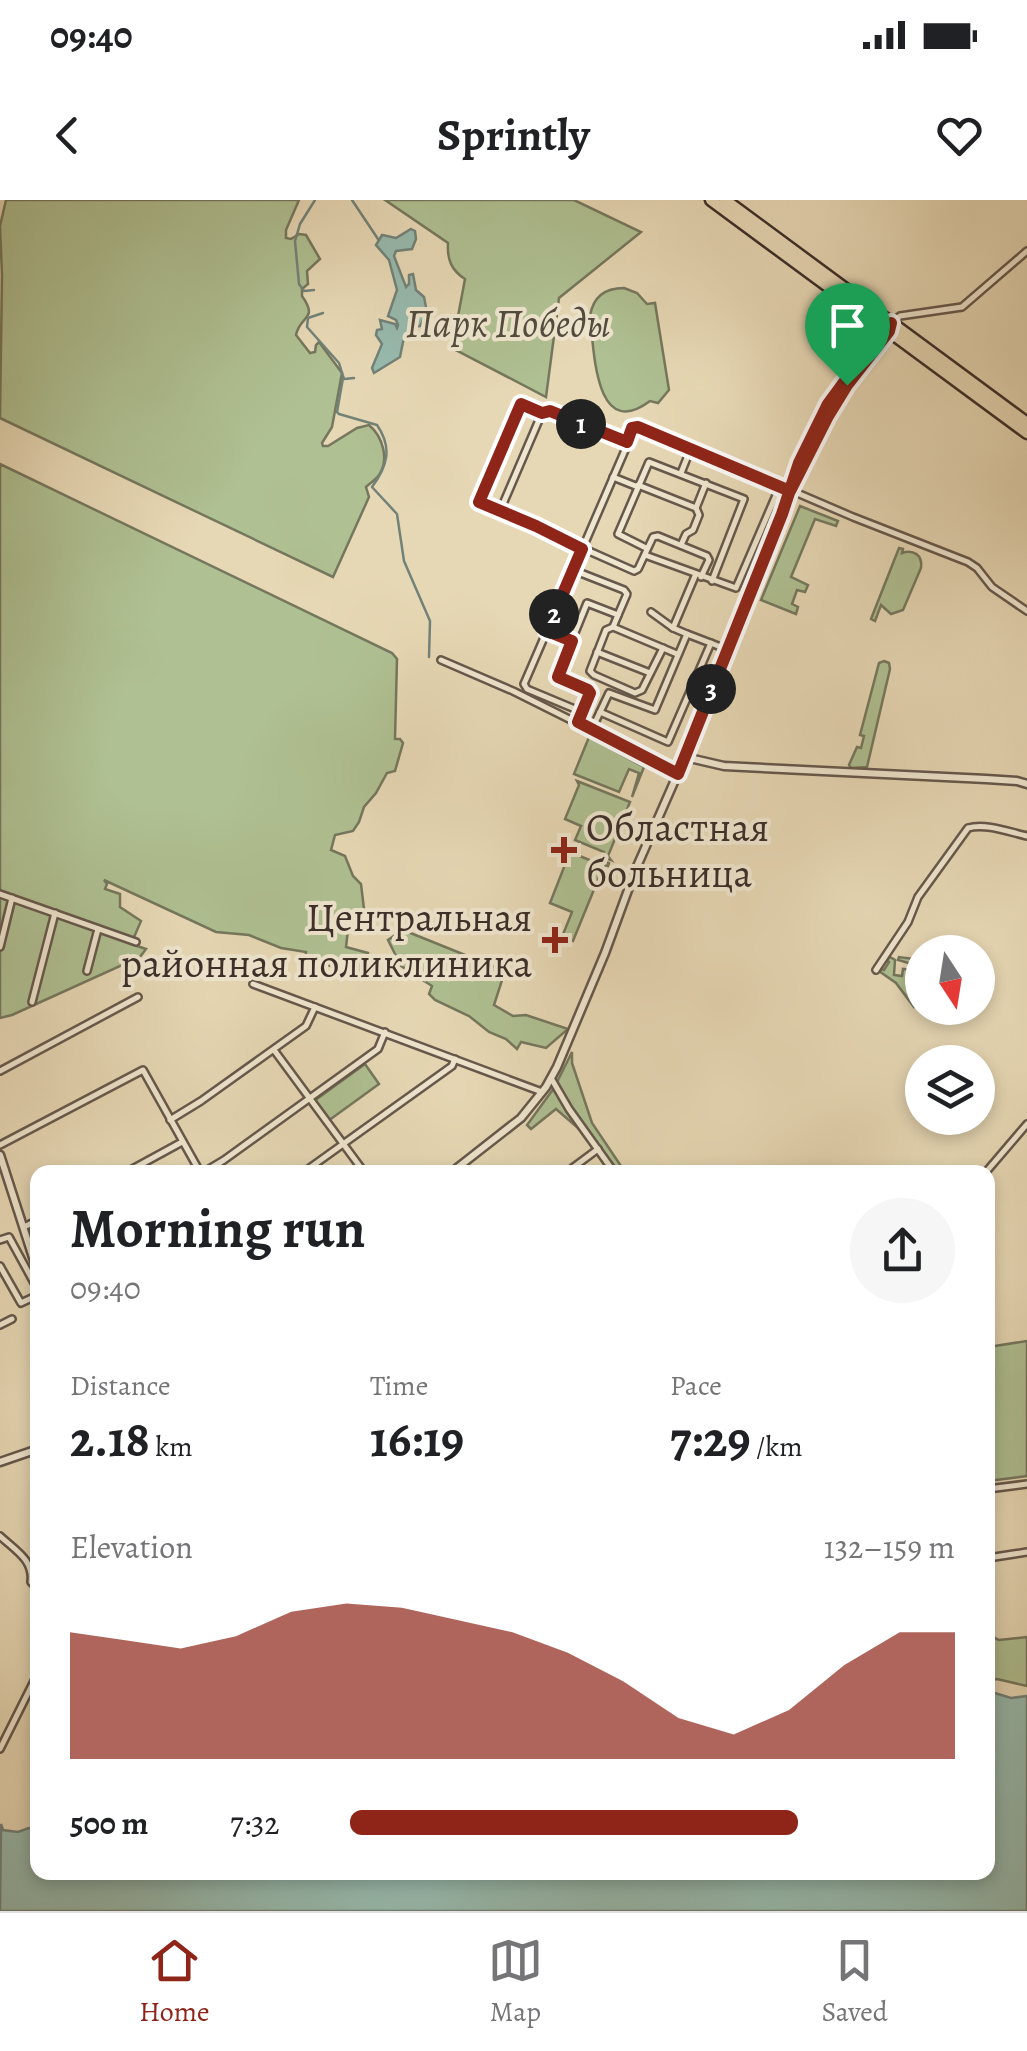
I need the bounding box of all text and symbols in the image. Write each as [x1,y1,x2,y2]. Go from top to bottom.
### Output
text: 09:40 [50,9,133,61]
text: Sprintly [437,104,590,166]
icon: back [40,108,95,163]
icon: heart [932,108,987,163]
pin [805,283,890,386]
park label: Парк Победы [406,296,610,351]
icon: arrive [820,298,875,353]
pin: 1 [556,399,606,449]
text: 1 [576,405,586,443]
pin: 2 [529,589,579,639]
text: 2 [547,595,561,633]
pin: 3 [686,664,736,714]
text: 3 [705,670,717,708]
place label: Областная больница [586,800,769,901]
marker: Областная больница [551,837,577,863]
place label: Центральная районная поликлиника [121,890,533,991]
marker: Центральная районная поликлиника [542,927,568,953]
north arrow [905,935,995,1025]
map controls [905,935,995,1135]
button: layers [905,1045,995,1135]
text: Morning run [70,1191,365,1266]
button: share [850,1198,955,1303]
text: 09:40 [70,1266,141,1310]
text: Distance [70,1367,170,1405]
text: Time [370,1367,428,1405]
text: Pace [670,1367,722,1405]
text: 2.18 [70,1405,150,1473]
text: 16:19 [370,1405,464,1473]
text: 7:29 [670,1405,751,1473]
text: km [150,1428,193,1466]
text: /km [751,1428,803,1466]
text: Elevation [70,1525,193,1569]
text: 132–159 m [824,1525,955,1569]
text: 500 m [70,1801,148,1845]
text: 7:32 [230,1801,280,1845]
tab: Home [139,1933,210,2031]
tab: Map [488,1933,543,2031]
tab: Saved [821,1933,888,2031]

